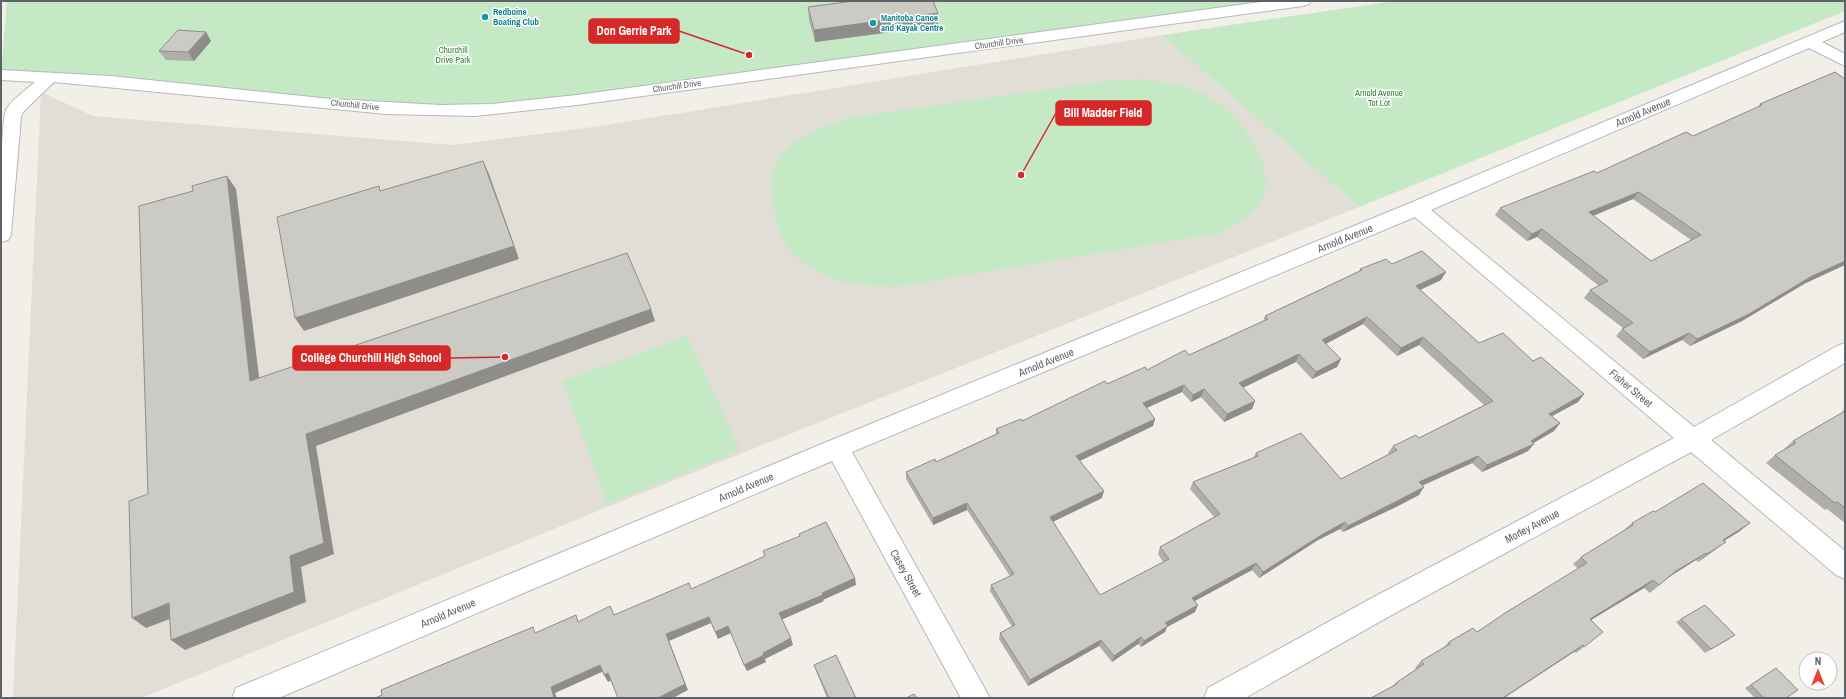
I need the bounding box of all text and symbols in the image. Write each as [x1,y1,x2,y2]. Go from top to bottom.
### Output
place label: Redboine Boating Club [493,6,539,28]
marker: Redboine Boating Club [480,12,490,22]
place label: Manitoba Canoe and Kayak Centre [881,12,943,34]
marker: Manitoba Canoe and Kayak Centre [868,18,878,28]
callout: Don Gerrie Park [589,19,679,43]
text: Don Gerrie Park [597,23,672,39]
street label: Churchill Drive [974,34,1024,52]
park label: Churchill Drive Park [436,44,471,66]
street label: Churchill Drive [652,77,702,95]
park label: Arnold Avenue Tot Lot [1354,87,1403,109]
street label: Arnold Avenue [1612,94,1673,130]
street label: Churchill Drive [330,96,380,114]
callout: Bill Madder Field [1056,101,1151,125]
text: Bill Madder Field [1064,105,1142,121]
street label: Arnold Avenue [1314,221,1375,256]
street label: Arnold Avenue [1015,345,1076,380]
callout: Collège Churchill High School [293,346,450,370]
text: Collège Churchill High School [300,350,442,366]
street label: Fisher Street [1607,366,1656,410]
street label: Arnold Avenue [715,469,776,505]
street label: Morley Avenue [1502,506,1562,546]
street label: Casey Street [887,547,925,600]
street label: Arnold Avenue [417,595,478,631]
north arrow [1798,651,1838,691]
text: N [1815,654,1821,668]

